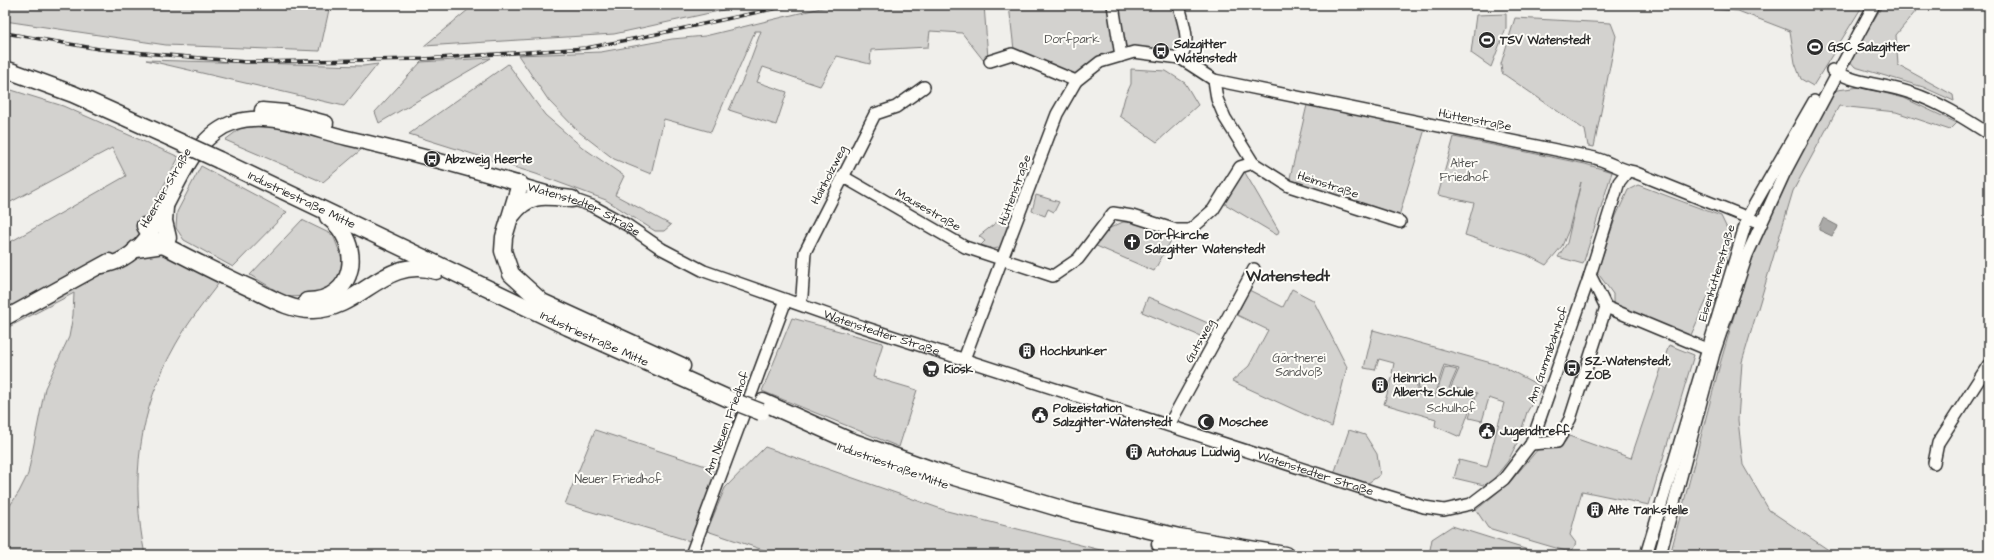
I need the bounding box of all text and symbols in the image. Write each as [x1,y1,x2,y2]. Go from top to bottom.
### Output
sports icon: TSV Watenstedt [1477,30,1497,50]
park label: Dorfpark [1044,31,1100,48]
place label: TSV Watenstedt [1499,32,1591,49]
place label: Salzgitter Watenstedt [1173,36,1237,67]
sports icon: GSC Salzgitter [1805,37,1825,57]
place label: GSC Salzgitter [1828,39,1910,58]
bus stop icon: Salzgitter Watenstedt [1151,41,1171,61]
street label: Hüttenstraße [1437,105,1514,136]
street label: Hainholzweg [807,143,852,208]
street label: Heerter Straße [136,144,196,231]
bus stop icon: Abzweig Heerte [422,149,442,169]
place label: Abzweig Heerte [445,151,533,170]
street label: Hüttenstraße [994,152,1036,228]
park label: Alter Friedhof [1439,155,1489,186]
street label: Industriestraße Mitte [245,167,359,233]
street label: Heimstraße [1295,167,1361,203]
street label: Watenstedter Straße [526,178,644,241]
street label: Mausestraße [892,184,964,236]
street label: Eisenhüttenstraße [1694,222,1740,323]
place label: Dorfkirche Salzgitter Watenstedt [1144,227,1266,260]
church icon: Dorfkirche Salzgitter Watenstedt [1122,232,1142,252]
district label: Watenstedt [1245,265,1331,287]
street label: Am Gummibahnhof [1523,304,1573,406]
street label: Watenstedter Straße [821,305,942,360]
street label: Industriestraße Mitte [538,307,652,371]
street label: Gutsweg [1181,316,1220,366]
building icon: Hochbunker [1017,341,1037,361]
place label: Hochbunker [1040,343,1107,360]
park label: Gärtnerei Sandvoß [1272,350,1326,381]
place label: SZ-Watenstedt, ZOB [1584,353,1671,384]
bus stop icon: SZ-Watenstedt, ZOB [1562,358,1582,378]
supermarket icon: Kiosk [921,359,941,379]
place label: Kiosk [944,361,974,378]
street label: Am Neuen Friedhof [700,368,754,477]
place label: Heinrich Albertz Schule [1393,370,1474,401]
building icon: Heinrich Albertz Schule [1370,375,1390,395]
place label: Polizeistation Salzgitter-Watenstedt [1052,400,1172,433]
park label: Schulhof [1426,400,1476,417]
public building icon: Polizeistation Salzgitter-Watenstedt [1030,405,1050,425]
mosque icon: Moschee [1196,412,1216,432]
place label: Moschee [1219,414,1269,431]
public building icon: Jugendtreff [1477,421,1497,441]
place label: Jugendtreff [1499,423,1570,442]
street label: Industriestraße Mitte [835,438,951,494]
building icon: Autohaus Ludwig [1124,442,1144,462]
place label: Autohaus Ludwig [1147,444,1240,463]
street label: Watenstedter Straße [1255,446,1376,500]
park label: Neuer Friedhof [574,471,662,488]
building icon: Alte Tankstelle [1585,500,1605,520]
place label: Alte Tankstelle [1608,502,1689,519]

